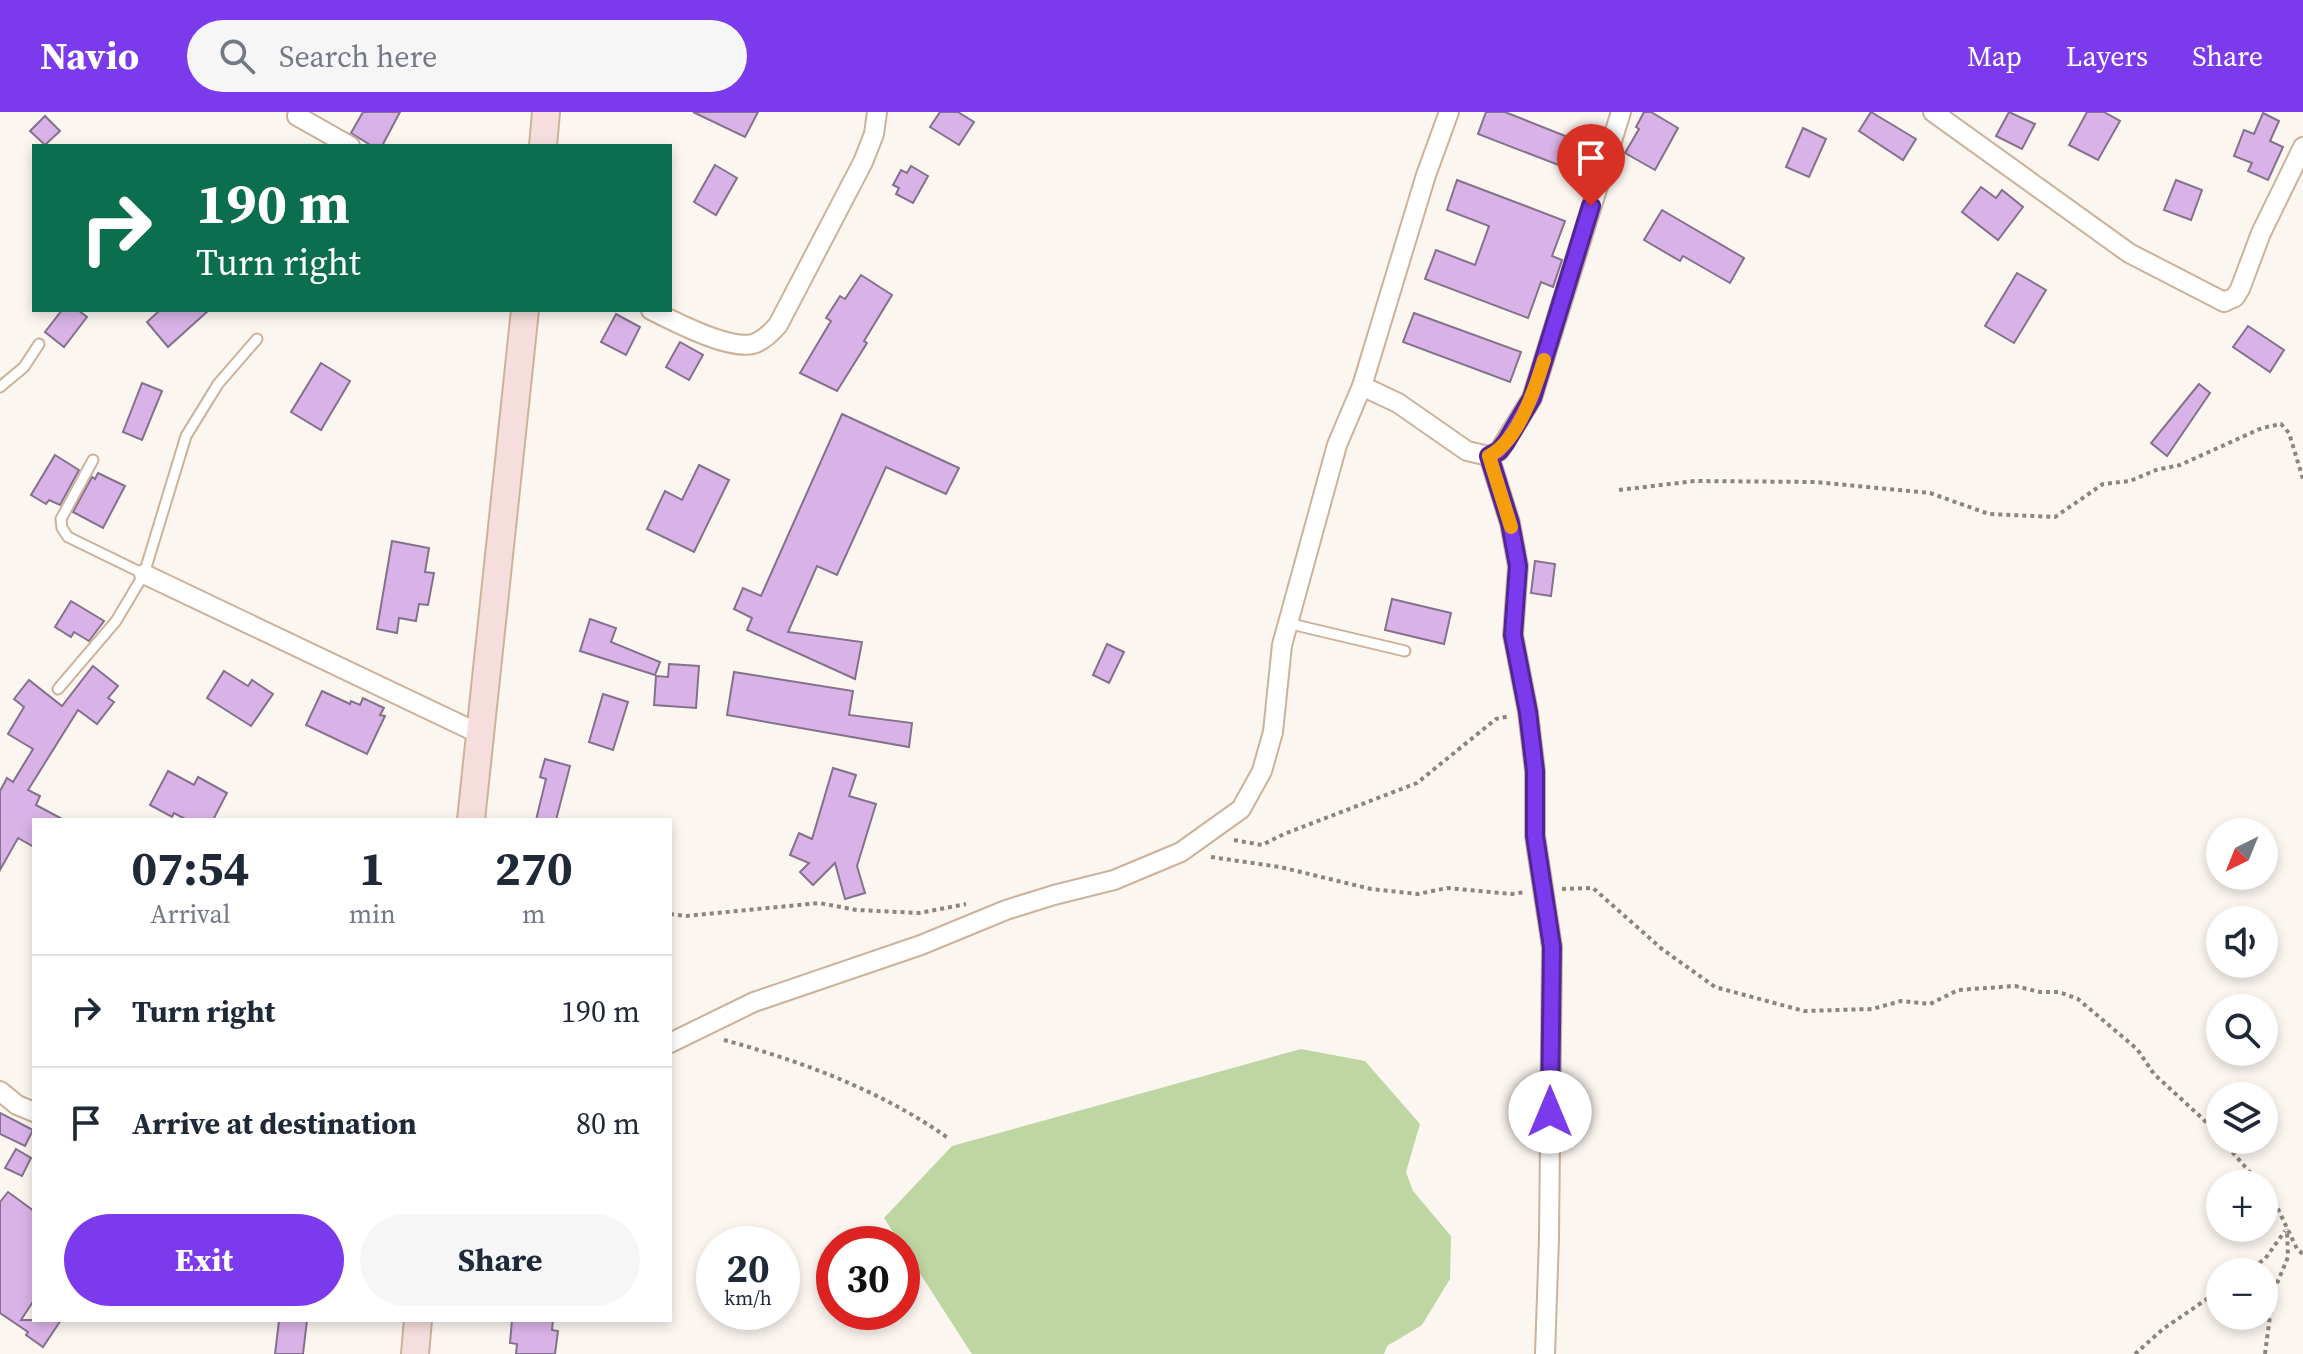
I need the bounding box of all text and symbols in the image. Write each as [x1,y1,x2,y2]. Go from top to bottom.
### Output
search box [187,20,747,92]
text: Navio [40,30,139,82]
icon: search [215,34,259,78]
text: Search here [279,36,437,77]
text: Map [1967,37,2022,75]
text: Layers [2066,37,2148,75]
text: Share [2192,37,2263,75]
pin [1557,124,1625,206]
icon: arrive [1569,136,1613,180]
text: 190 m [196,165,350,242]
icon: right [64,176,168,280]
text: Turn right [196,238,361,287]
north arrow [2206,818,2278,890]
map controls [2206,818,2278,1330]
text: 07:54 [131,835,250,901]
text: 1 [359,835,385,901]
text: 270 [495,835,573,901]
text: Arrival [150,896,231,932]
text: min [349,896,396,932]
text: m [522,896,546,932]
button: sound [2206,906,2278,978]
icon: right [64,989,108,1033]
text: Turn right [132,991,275,1032]
text: 190 m [561,991,640,1032]
button: search [2206,994,2278,1066]
position arrow [1508,1070,1592,1154]
button: layers [2206,1082,2278,1154]
icon: arrive [64,1101,108,1145]
text: Arrive at destination [132,1103,417,1144]
text: 80 m [576,1103,640,1144]
button: + [2206,1170,2278,1242]
button: Exit [64,1214,344,1306]
button: Share [360,1214,640,1306]
speed limit sign: 30 [816,1226,920,1330]
text: 20 [726,1241,770,1295]
button: − [2206,1258,2278,1330]
text: km/h [724,1284,772,1312]

